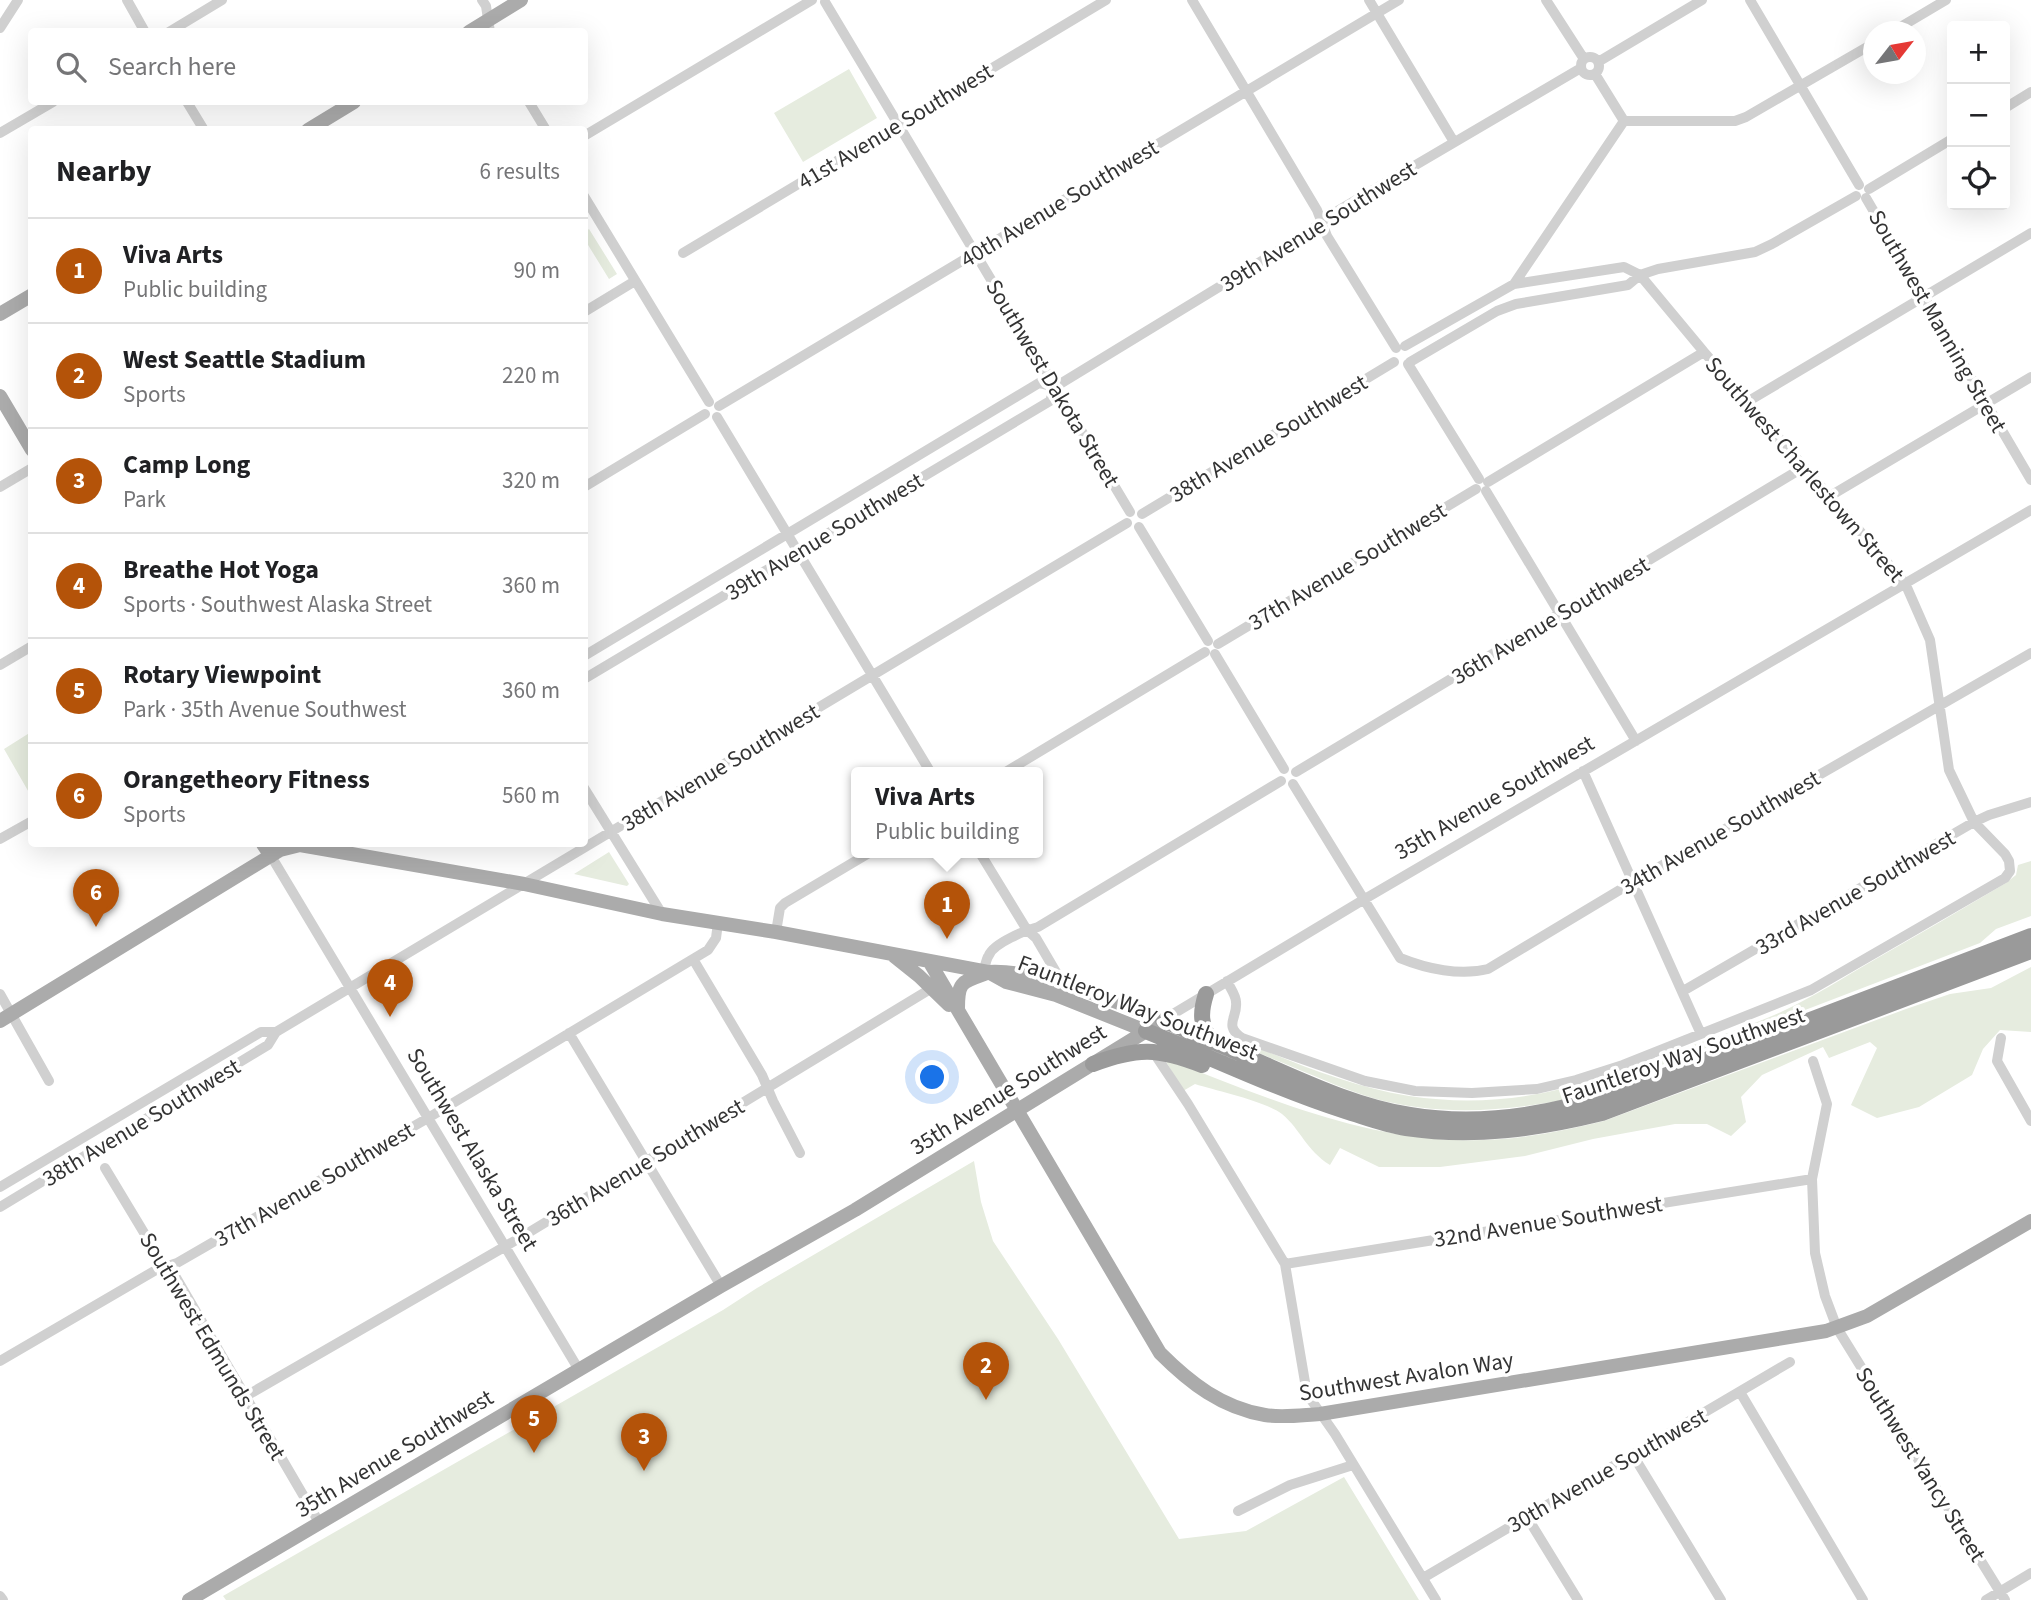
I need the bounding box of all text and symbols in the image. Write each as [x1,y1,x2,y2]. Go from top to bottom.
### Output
north arrow [1863,21,1926,84]
map controls [1947,21,2010,210]
button: + [1947,21,2010,84]
search box [28,28,588,105]
icon: search [52,48,90,86]
text: Search here [108,48,236,85]
street label: 41st Avenue Southwest [791,55,999,198]
button: − [1947,84,2010,147]
street label: 40th Avenue Southwest [954,131,1165,276]
button: locate [1947,147,2010,210]
text: Nearby [56,150,151,193]
street label: 39th Avenue Southwest [1214,153,1423,300]
text: 6 results [480,155,560,188]
street label: Southwest Manning Street [1860,204,2015,439]
text: Viva Arts [123,236,223,273]
text: 1 [73,254,85,287]
text: 90 m [513,254,560,287]
text: Public building [123,273,267,306]
street label: Southwest Dakota Street [977,273,1128,493]
text: West Seattle Stadium [123,341,366,378]
street label: Southwest Charlestown Street [1697,349,1912,590]
text: 2 [73,359,85,392]
text: 220 m [502,359,560,392]
street label: 38th Avenue Southwest [1163,366,1374,511]
text: Sports [123,378,186,411]
text: Camp Long [123,446,251,483]
text: 3 [73,464,85,497]
text: 320 m [502,464,560,497]
street label: 39th Avenue Southwest [719,464,930,609]
text: Park [123,483,166,516]
street label: 37th Avenue Southwest [1242,494,1453,639]
street label: 36th Avenue Southwest [1445,548,1656,693]
text: Breathe Hot Yoga [123,551,319,588]
text: 4 [73,569,85,602]
text: 360 m [502,569,560,602]
text: Sports · Southwest Alaska Street [123,588,432,621]
text: Rotary Viewpoint [123,656,321,693]
text: 5 [73,674,85,707]
text: 360 m [502,674,560,707]
text: Park · 35th Avenue Southwest [123,693,407,726]
street label: 38th Avenue Southwest [615,695,826,840]
street label: 35th Avenue Southwest [1388,727,1600,868]
text: Orangetheory Fitness [123,761,370,798]
street label: 34th Avenue Southwest [1614,762,1826,903]
popup [851,767,1043,858]
text: Viva Arts [875,778,975,815]
text: 6 [73,779,85,812]
text: 560 m [502,779,560,812]
text: Sports [123,798,186,831]
text: Public building [875,815,1019,848]
street label: 33rd Avenue Southwest [1749,822,1961,963]
pin: 6 [73,869,119,927]
pin: 1 [924,881,970,939]
street label: Fauntleroy Way Southwest [1013,946,1263,1069]
pin: 4 [367,959,413,1017]
street label: Fauntleroy Way Southwest [1557,998,1809,1113]
street label: 35th Avenue Southwest [904,1016,1113,1163]
street label: Southwest Alaska Street [399,1042,546,1257]
street label: 38th Avenue Southwest [36,1050,247,1195]
your location [915,1060,949,1094]
street label: 36th Avenue Southwest [540,1090,751,1235]
street label: 37th Avenue Southwest [208,1114,420,1255]
street label: 32nd Avenue Southwest [1432,1187,1665,1256]
street label: Southwest Edmunds Street [131,1226,294,1467]
pin: 2 [963,1342,1009,1400]
street label: Southwest Avalon Way [1296,1343,1516,1410]
street label: Southwest Yancy Street [1847,1360,1994,1568]
street label: 35th Avenue Southwest [289,1381,500,1526]
pin: 5 [511,1395,557,1453]
street label: 30th Avenue Southwest [1501,1400,1713,1541]
pin: 3 [621,1413,667,1471]

